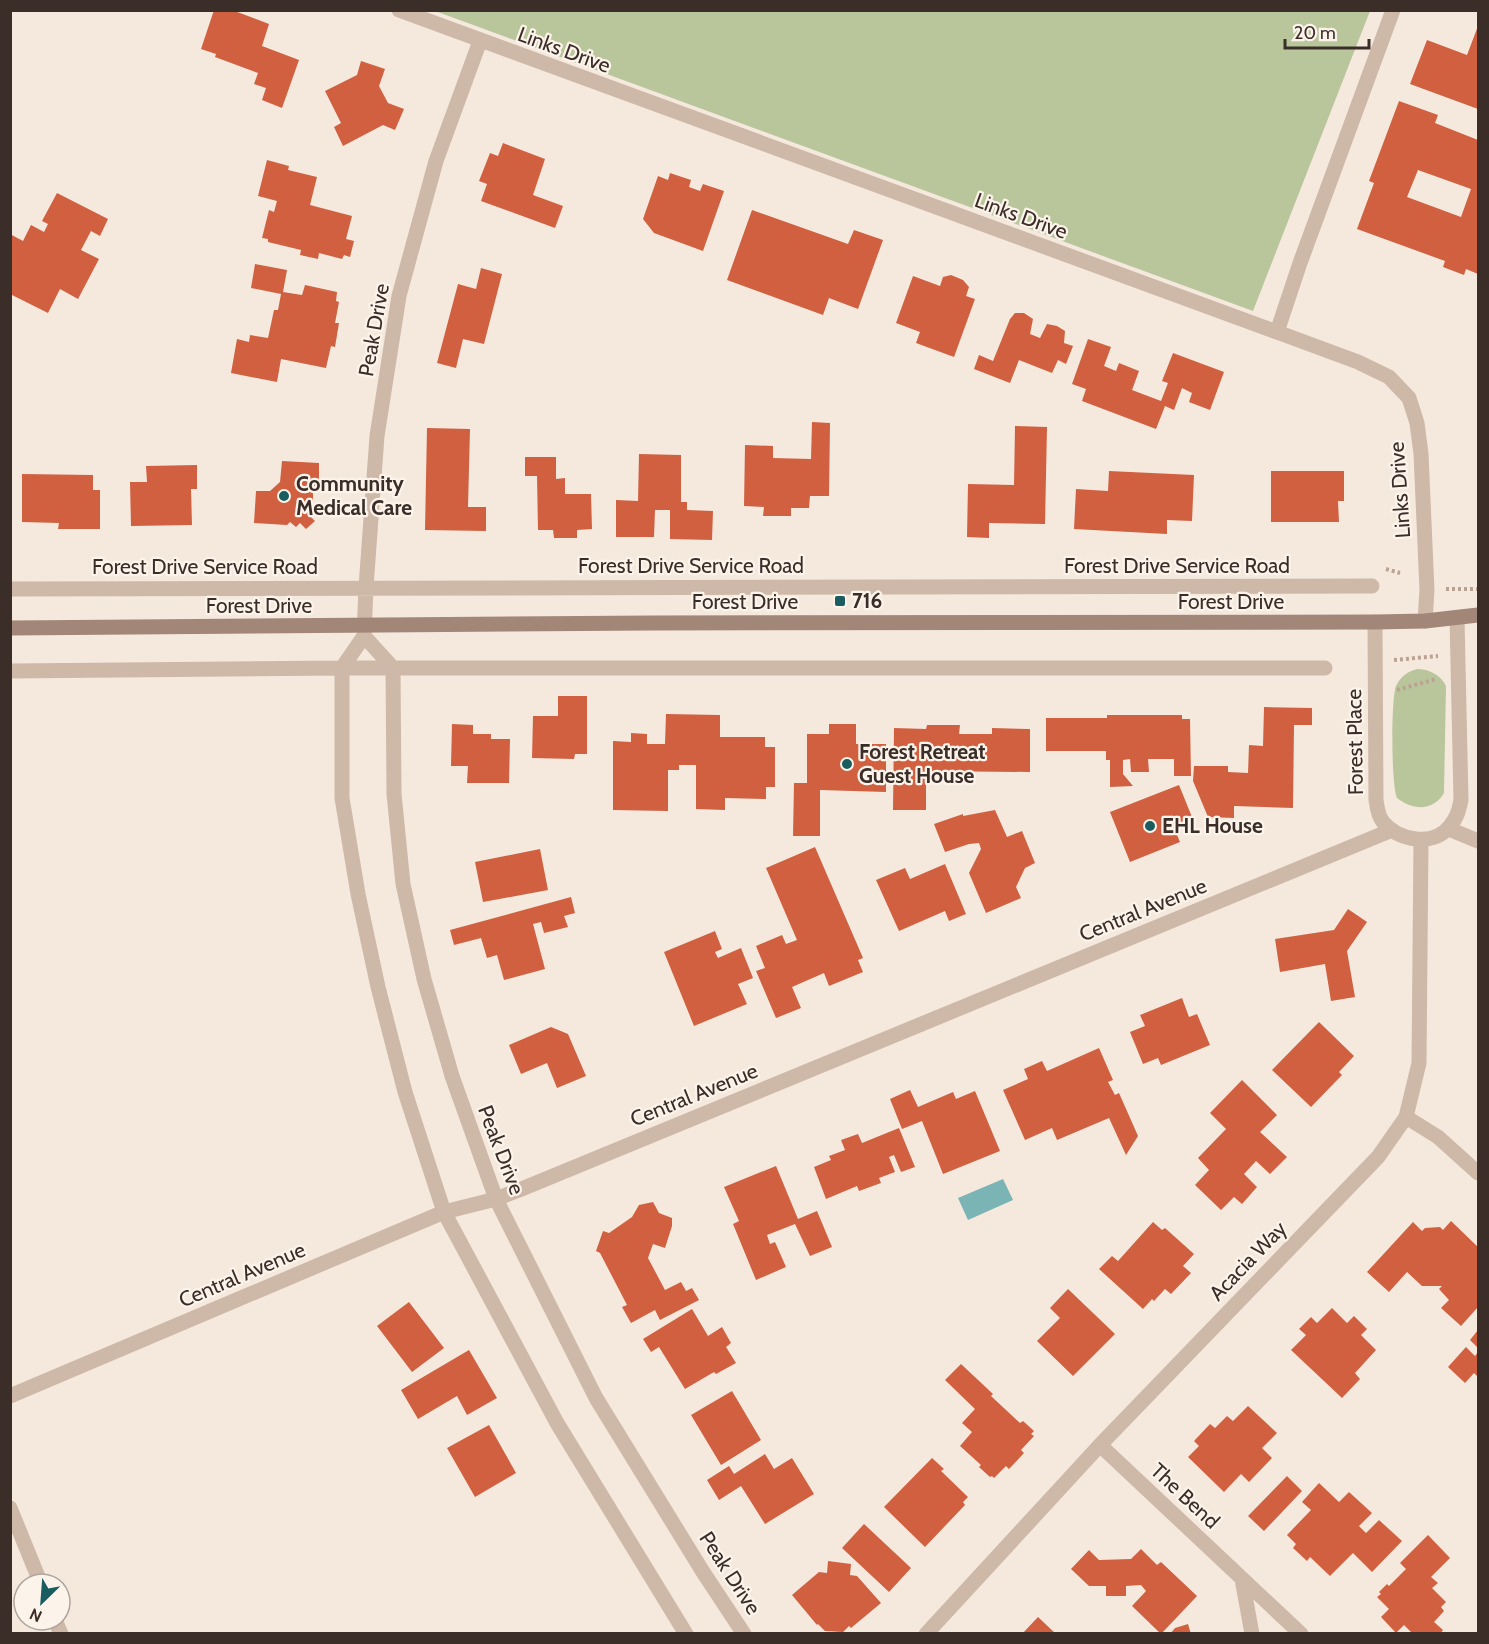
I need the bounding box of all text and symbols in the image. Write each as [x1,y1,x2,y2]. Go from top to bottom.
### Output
scale bar [1285,12,1369,50]
street label: Links Drive [514,21,614,78]
text: 20 m [1294,22,1336,44]
street label: Links Drive [971,187,1071,244]
street label: Peak Drive [353,281,394,378]
street label: Links Drive [1384,441,1415,539]
place label: Community Medical Care [296,471,412,520]
marker: Community Medical Care [277,489,291,503]
street label: Forest Drive Service Road [578,553,804,578]
street label: Forest Drive Service Road [1064,553,1290,578]
street label: Forest Drive Service Road [92,554,318,579]
place label: 716 [852,588,882,613]
street label: Forest Drive [692,589,798,614]
street label: Forest Drive [1178,589,1284,614]
street label: Forest Drive [206,593,312,618]
marker: 716 [833,594,847,608]
street label: Forest Place [1341,688,1368,795]
place label: Forest Retreat Guest House [859,739,986,788]
marker: Forest Retreat Guest House [840,757,854,771]
place label: EHL House [1162,813,1263,838]
marker: EHL House [1143,819,1157,833]
street label: Central Avenue [1076,873,1210,946]
street label: Central Avenue [627,1058,761,1131]
street label: Peak Drive [473,1102,530,1198]
street label: Acacia Way [1204,1216,1292,1305]
street label: Central Avenue [175,1237,309,1312]
street label: The Bend [1146,1458,1225,1534]
street label: Peak Drive [694,1527,767,1619]
north arrow [12,1572,72,1632]
text: N [27,1604,45,1626]

